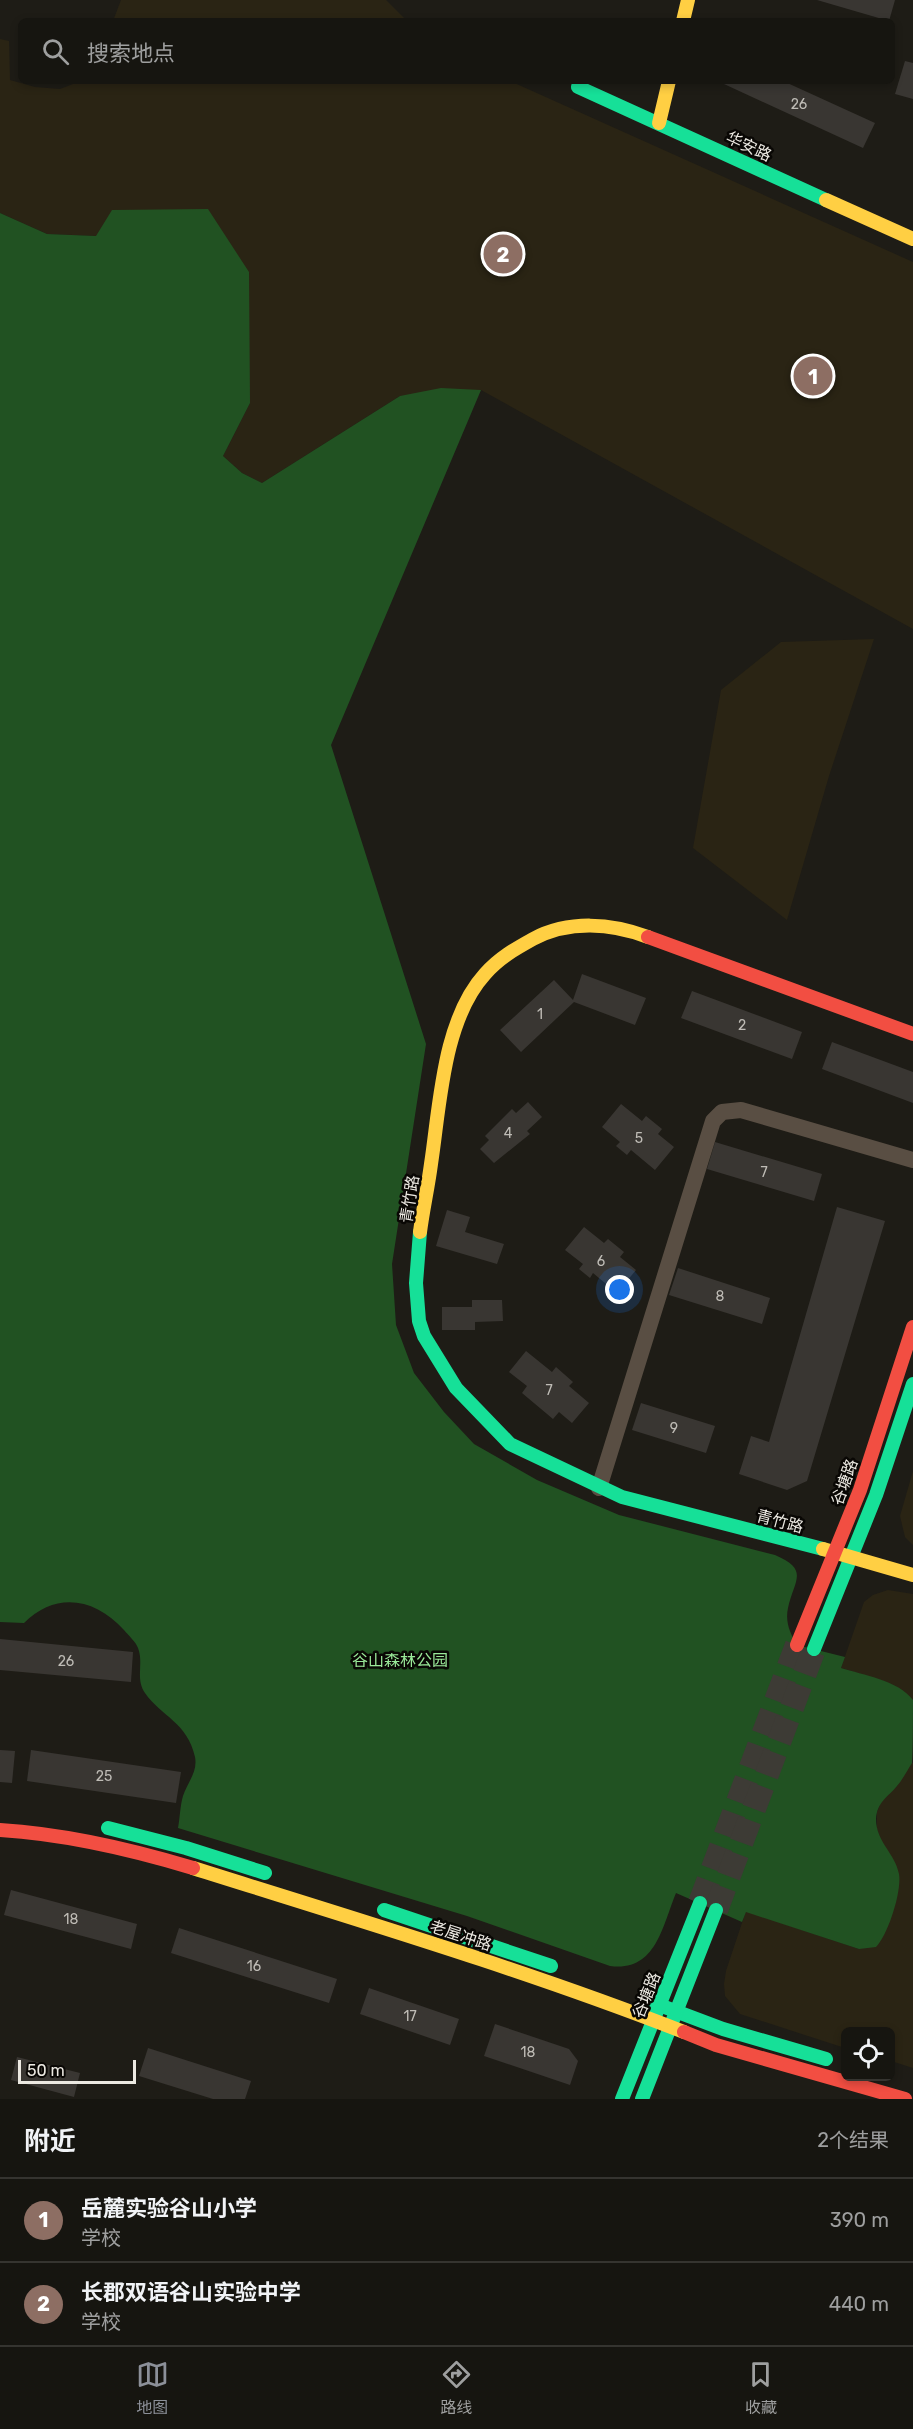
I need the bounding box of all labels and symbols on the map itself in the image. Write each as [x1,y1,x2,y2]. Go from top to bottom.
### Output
house number: 26 [791,96,807,113]
street label: 华安路 [723,128,775,165]
pin: 2 [484,232,522,276]
pin: 1 [794,354,832,398]
house number: 1 [537,1006,543,1023]
house number: 2 [738,1017,746,1034]
house number: 4 [504,1125,513,1142]
house number: 5 [635,1130,643,1147]
house number: 7 [760,1164,768,1181]
street label: 青竹路 [396,1174,423,1224]
house number: 6 [597,1253,605,1270]
your location [605,1275,634,1304]
house number: 8 [716,1288,725,1305]
house number: 7 [545,1382,553,1399]
house number: 9 [670,1420,678,1437]
street label: 谷塘路 [827,1456,862,1508]
street label: 青竹路 [754,1506,806,1537]
park label: 谷山森林公园 [352,1651,448,1670]
house number: 26 [58,1653,74,1670]
house number: 25 [96,1768,112,1785]
house number: 18 [64,1911,79,1928]
street label: 老屋冲路 [427,1917,494,1954]
house number: 16 [247,1958,261,1975]
street label: 谷塘路 [629,1969,664,2021]
house number: 17 [403,2008,417,2025]
house number: 18 [521,2044,536,2061]
scale bar [18,2057,136,2084]

